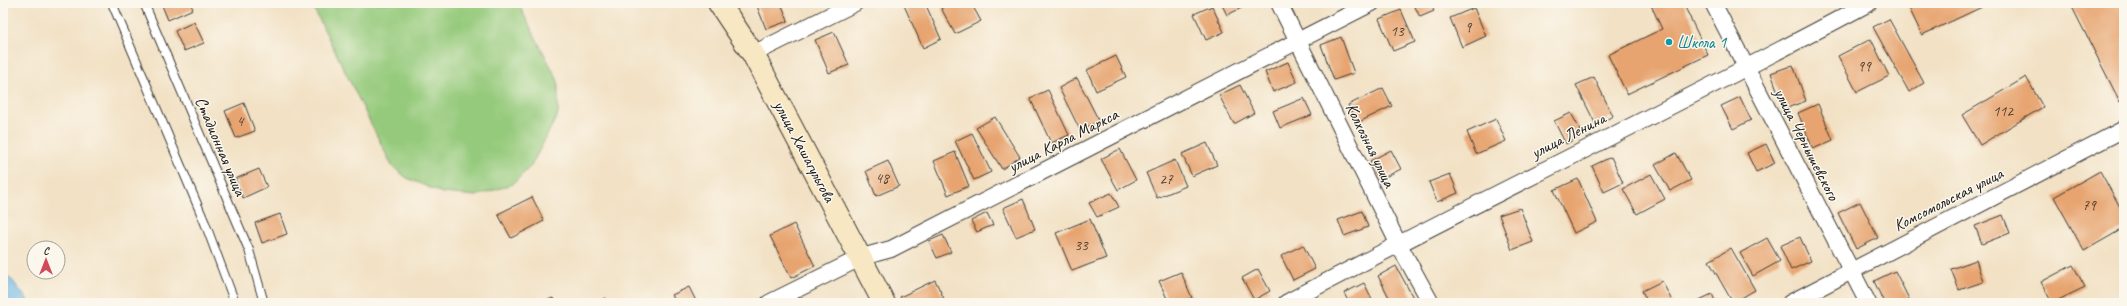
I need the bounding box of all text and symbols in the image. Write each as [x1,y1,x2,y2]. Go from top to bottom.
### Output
house number: 9 [1465,18,1473,37]
house number: 13 [1390,22,1405,41]
place label: Школа 1 [1677,32,1728,53]
marker: Школа 1 [1664,37,1674,47]
house number: 99 [1857,57,1872,76]
street label: улица Чернышевского [1769,84,1844,205]
street label: Стадионная улица [190,94,251,200]
street label: улица Хашагульгова [768,96,841,207]
street label: Колхозная улица [1341,100,1401,192]
house number: 112 [1993,102,2014,121]
street label: улица Карла Маркса [1004,103,1123,178]
street label: улица Ленина [1527,107,1611,164]
house number: 4 [237,112,245,131]
street label: Комсомольская улица [1890,162,2007,236]
house number: 48 [875,169,890,188]
house number: 27 [1159,170,1174,189]
house number: 79 [2082,196,2097,215]
house number: 33 [1074,236,1089,255]
north arrow [26,240,66,280]
text: С [43,243,50,257]

